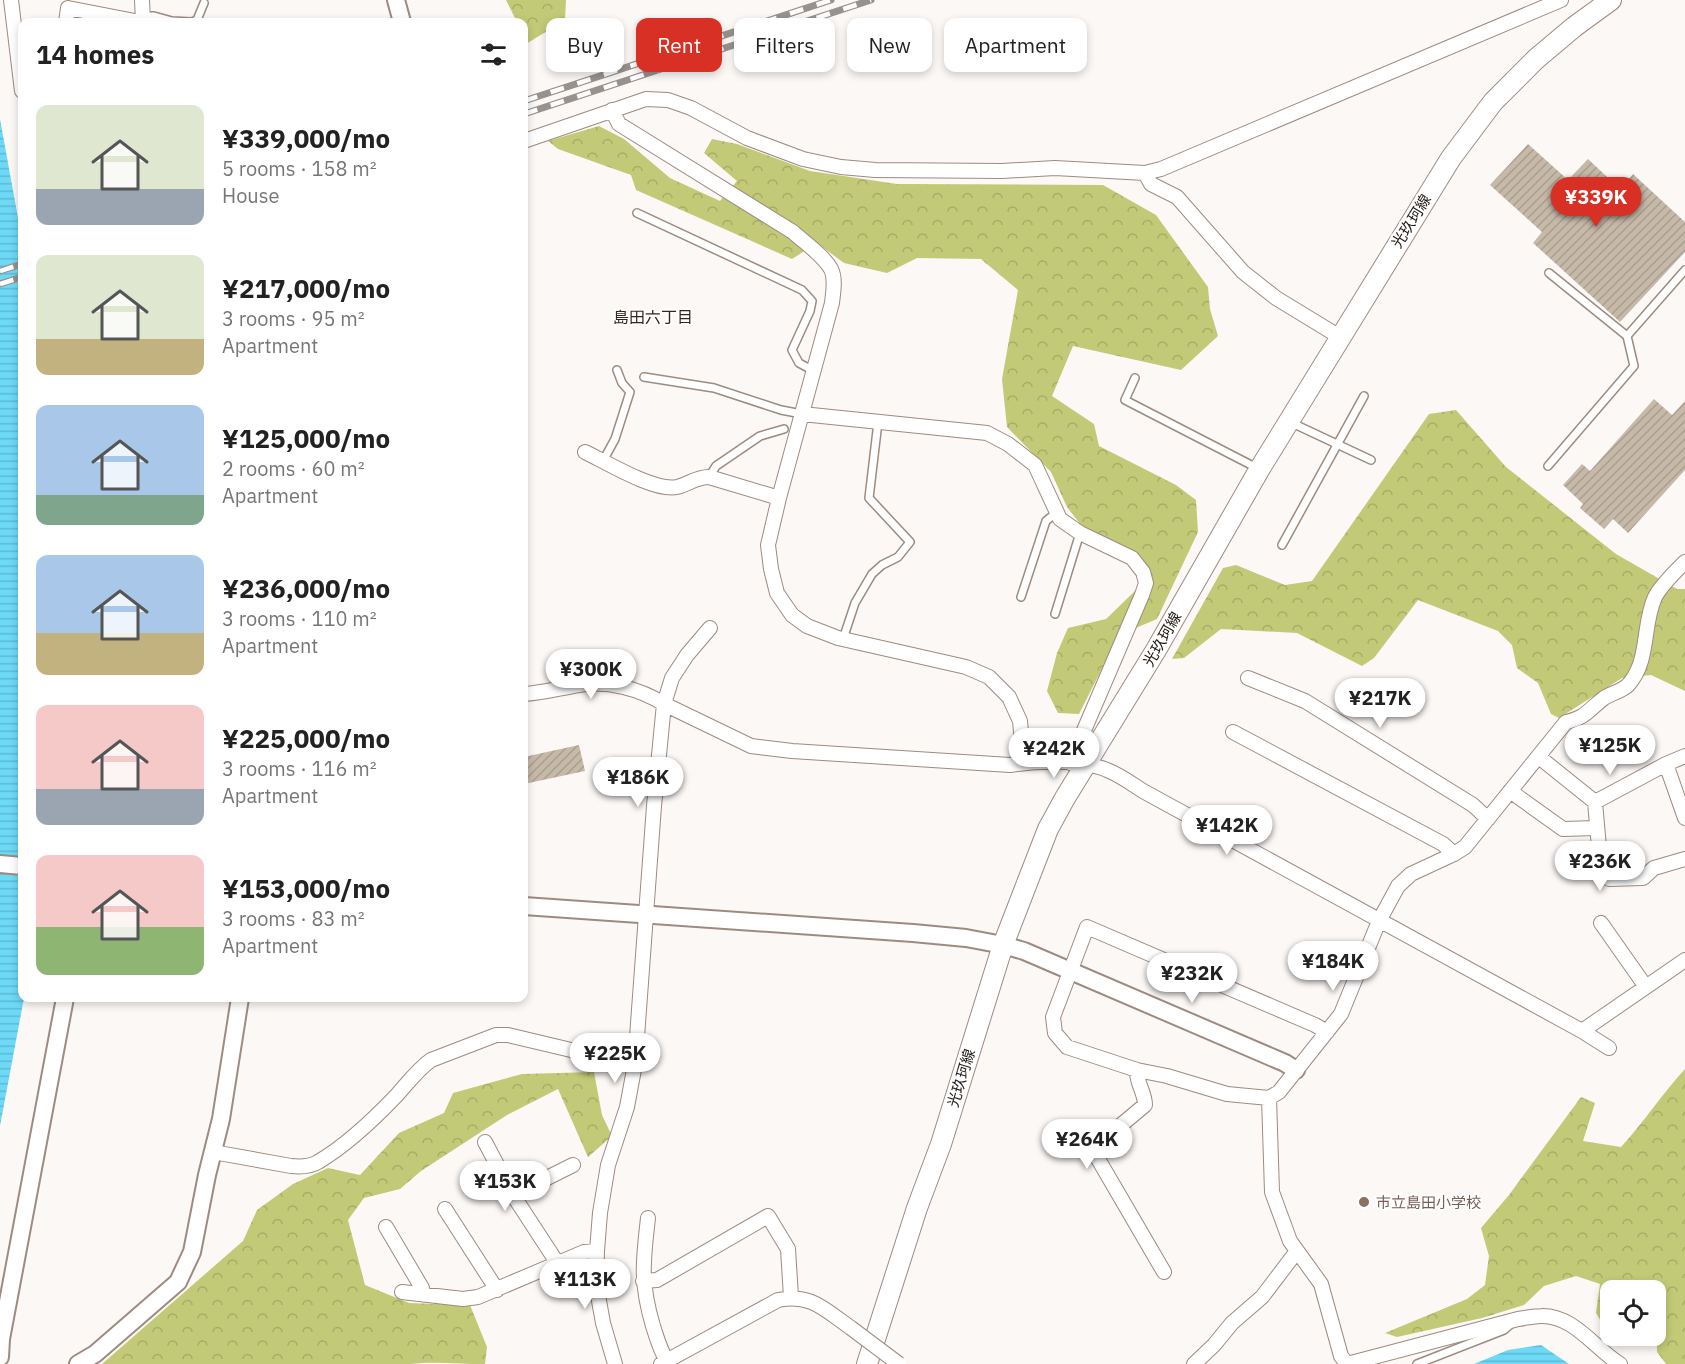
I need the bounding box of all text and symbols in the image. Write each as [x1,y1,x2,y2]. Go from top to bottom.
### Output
chip: Buy [546,18,624,72]
chip: Rent [636,18,722,72]
chip: Filters [734,18,835,72]
chip: New [847,18,932,72]
chip: Apartment [944,18,1087,72]
text: 14 homes [36,37,154,71]
icon: filters [477,38,510,71]
text: ¥339,000/mo [222,121,390,155]
icon: home [84,129,156,201]
text: 5 rooms · 158 m² [222,155,377,182]
pin: ¥339K [1554,177,1638,228]
text: House [222,182,279,209]
text: ¥339K [1565,183,1627,210]
street label: 光玖珂線 [1387,191,1435,251]
text: ¥217,000/mo [222,271,390,305]
icon: home [84,279,156,351]
text: 3 rooms · 95 m² [222,305,365,332]
district label: 島田六丁目 [613,307,693,327]
text: Apartment [222,332,318,359]
text: ¥125,000/mo [222,421,390,455]
icon: home [84,429,156,501]
text: 2 rooms · 60 m² [222,455,365,482]
text: Apartment [222,482,318,509]
text: ¥236,000/mo [222,571,390,605]
icon: home [84,579,156,651]
text: 3 rooms · 110 m² [222,605,377,632]
street label: 光玖珂線 [1139,608,1185,670]
text: Apartment [222,632,318,659]
pin: ¥300K [549,649,633,700]
text: ¥300K [560,655,622,682]
pin: ¥217K [1338,678,1422,729]
text: ¥217K [1349,684,1411,711]
text: ¥225,000/mo [222,721,390,755]
pin: ¥125K [1568,725,1652,776]
pin: ¥242K [1012,728,1096,779]
icon: home [84,729,156,801]
text: ¥125K [1579,731,1641,758]
text: ¥242K [1023,734,1085,761]
text: 3 rooms · 116 m² [222,755,377,782]
pin: ¥186K [596,757,680,808]
text: ¥186K [607,763,669,790]
text: Apartment [222,782,318,809]
pin: ¥142K [1185,805,1269,856]
text: ¥142K [1196,811,1258,838]
pin: ¥236K [1558,841,1642,892]
text: ¥236K [1569,847,1631,874]
text: ¥153,000/mo [222,871,390,905]
icon: home [84,879,156,951]
text: 3 rooms · 83 m² [222,905,365,932]
text: Apartment [222,932,318,959]
pin: ¥184K [1291,941,1375,992]
text: ¥184K [1302,947,1364,974]
pin: ¥232K [1150,953,1234,1004]
text: ¥232K [1161,959,1223,986]
pin: ¥225K [573,1033,657,1084]
text: ¥225K [584,1039,646,1066]
street label: 光玖珂線 [943,1047,979,1109]
pin: ¥264K [1045,1119,1129,1170]
text: ¥264K [1056,1125,1118,1152]
pin: ¥153K [463,1161,547,1212]
text: ¥153K [474,1167,536,1194]
place label: 市立島田小学校 [1376,1193,1481,1212]
marker: 市立島田小学校 [1357,1195,1371,1209]
pin: ¥113K [543,1259,627,1310]
text: ¥113K [554,1265,616,1292]
map controls [1600,1280,1666,1346]
button: locate [1600,1280,1666,1346]

